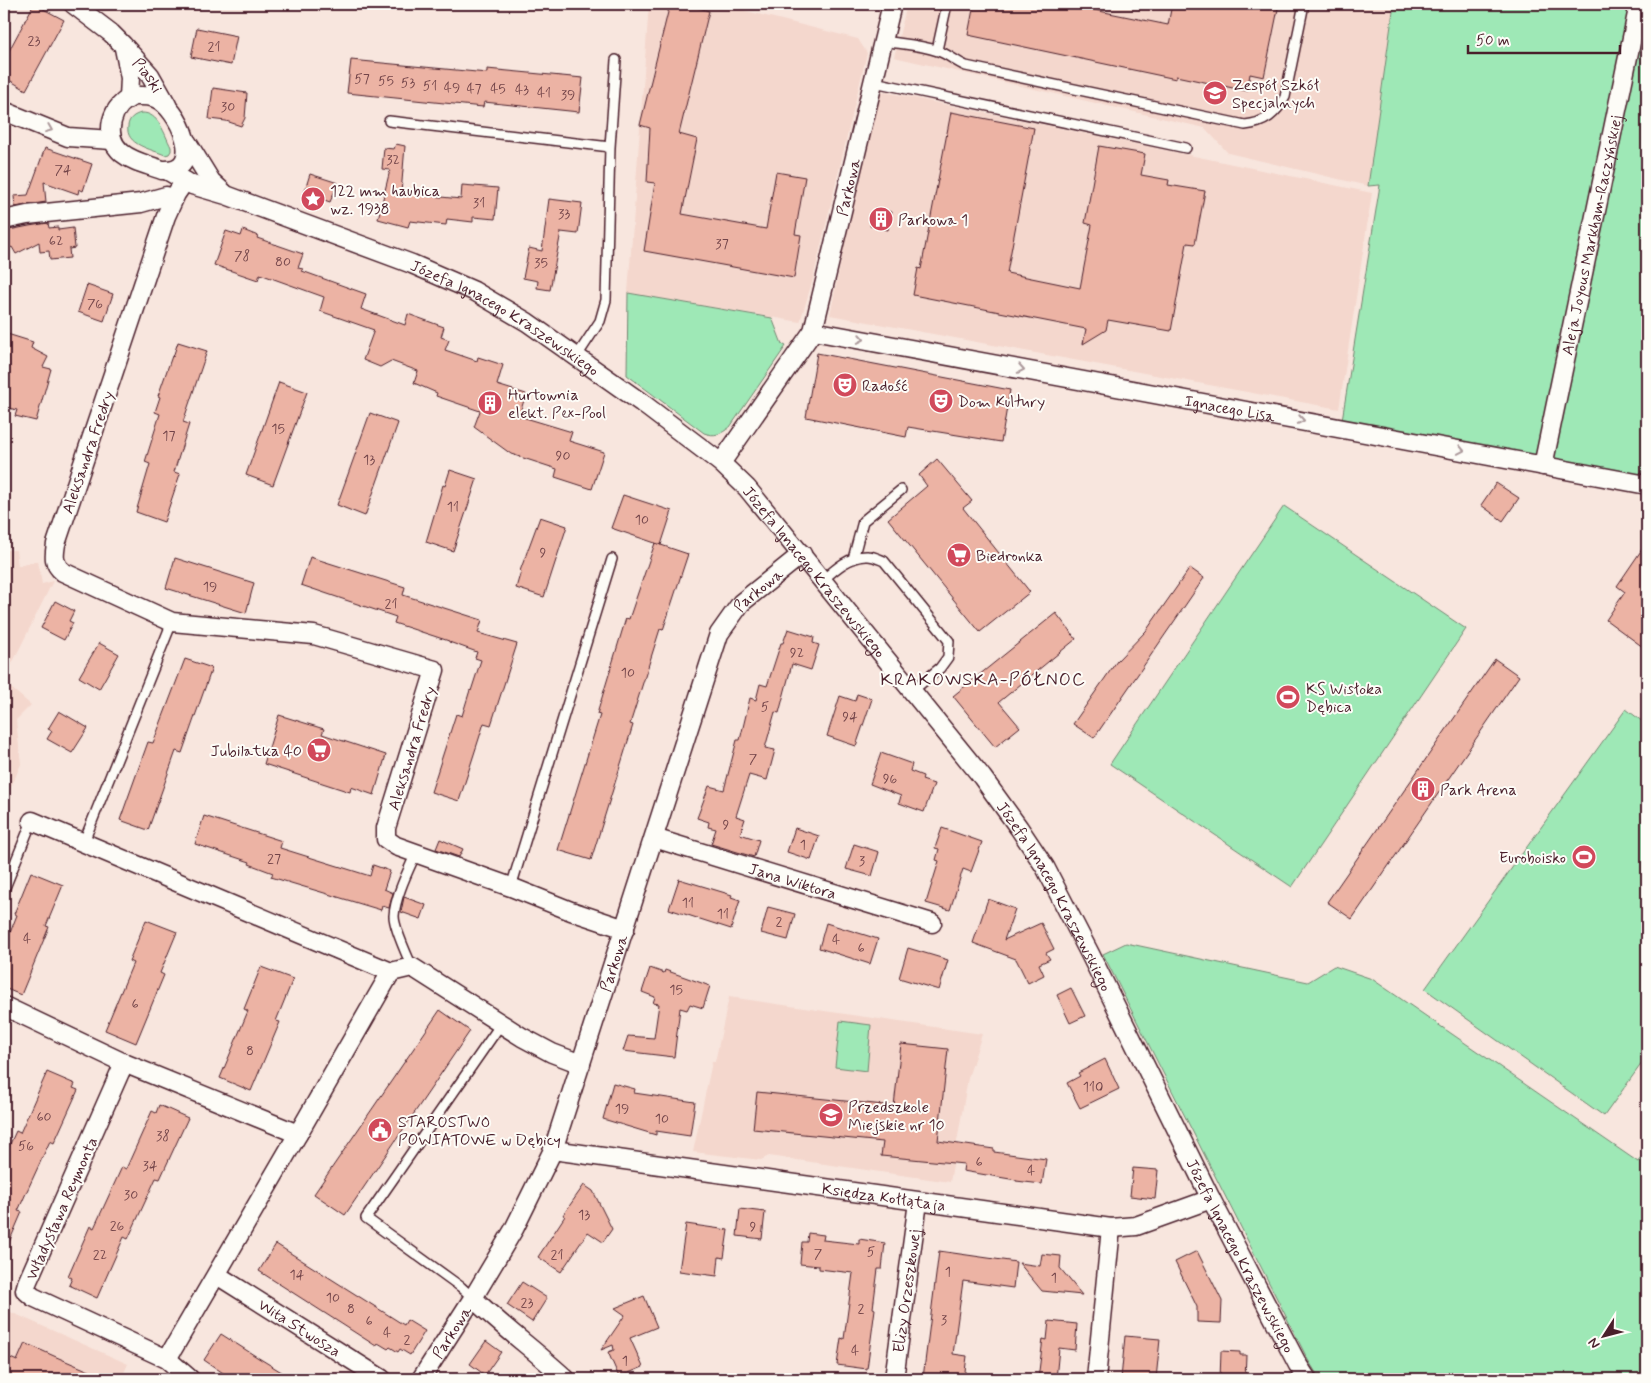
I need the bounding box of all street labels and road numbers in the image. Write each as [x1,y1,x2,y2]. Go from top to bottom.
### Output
street label: Piaski [127,54,167,97]
street label: Aleja Joyous Markham-Raczyńskiej [1557,113,1628,357]
street label: Parkowa [832,156,866,218]
street label: Józefa Ignacego Kraszewskiego [407,256,603,381]
street label: Aleksandra Fredry [58,388,119,517]
street label: Ignacego Lisa [1183,391,1277,428]
street label: Józefa Ignacego Kraszewskiego [737,482,890,663]
street label: Parkowa [729,564,788,616]
street label: Aleksandra Fredry [384,684,441,813]
street label: Józefa Ignacego Kraszewskiego [991,798,1116,995]
street label: Jana Wiktora [746,859,839,905]
street label: Parkowa [596,932,634,995]
street label: Władysława Reymonta [21,1134,103,1283]
street label: Józefa Ignacego Kraszewskiego [1181,1156,1299,1357]
street label: Księdza Kołłątaja [820,1179,947,1217]
street label: Elizy Orzeszkowej [889,1228,926,1354]
street label: Wita Stwosza [254,1295,344,1362]
street label: Parkowa [428,1302,477,1363]

